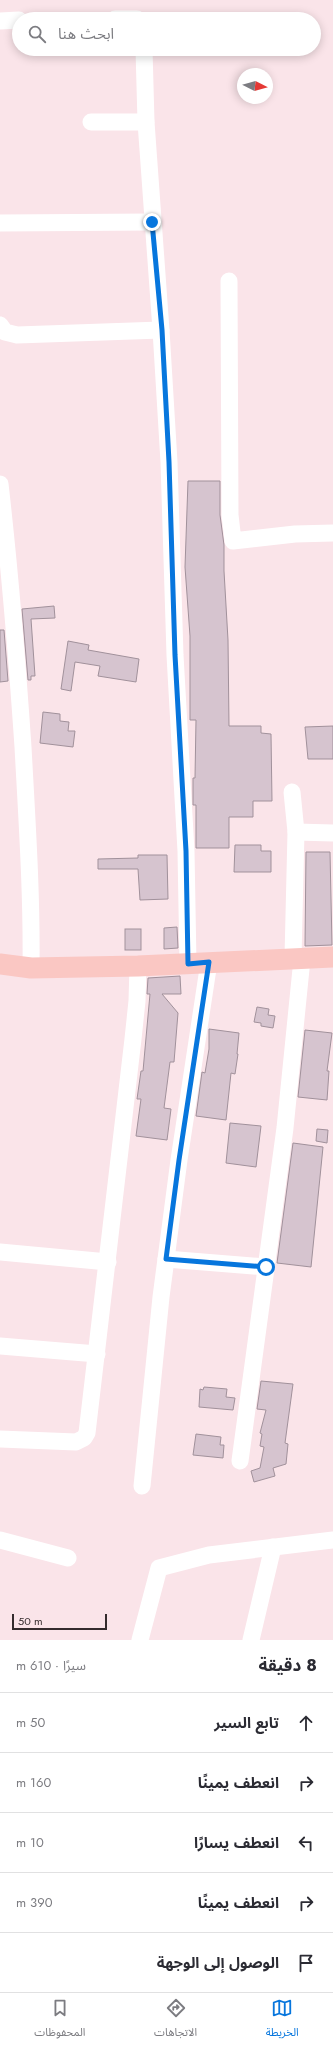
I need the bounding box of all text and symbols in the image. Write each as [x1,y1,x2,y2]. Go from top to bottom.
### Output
search box [12,12,321,56]
icon: search [26,23,48,45]
text: ابحث هنا [58,23,114,45]
north arrow [237,68,273,104]
route end [143,213,161,231]
route start [257,1258,275,1276]
scale bar [12,1612,107,1631]
text: 50 m [18,1613,43,1629]
text: 8 دقيقة [258,1653,317,1677]
text: سيرًا · 610 m [16,1656,86,1675]
text: تابع السير [214,1712,279,1734]
icon: ahead [295,1712,317,1734]
text: 50 m [16,1713,45,1732]
text: انعطف يمينًا [198,1772,279,1794]
icon: right [295,1772,317,1794]
text: 160 m [16,1773,51,1792]
text: انعطف يسارًا [194,1832,279,1854]
icon: left [295,1832,317,1854]
text: 10 m [16,1833,44,1852]
text: انعطف يمينًا [198,1892,279,1914]
icon: right [295,1892,317,1914]
text: 390 m [16,1893,52,1912]
text: الوصول إلى الوجهة [157,1952,279,1974]
icon: arrive [295,1952,317,1974]
tab: المحفوظات [34,1997,85,2044]
tab: الاتجاهات [154,1997,197,2044]
tab: الخريطة [266,1997,299,2044]

